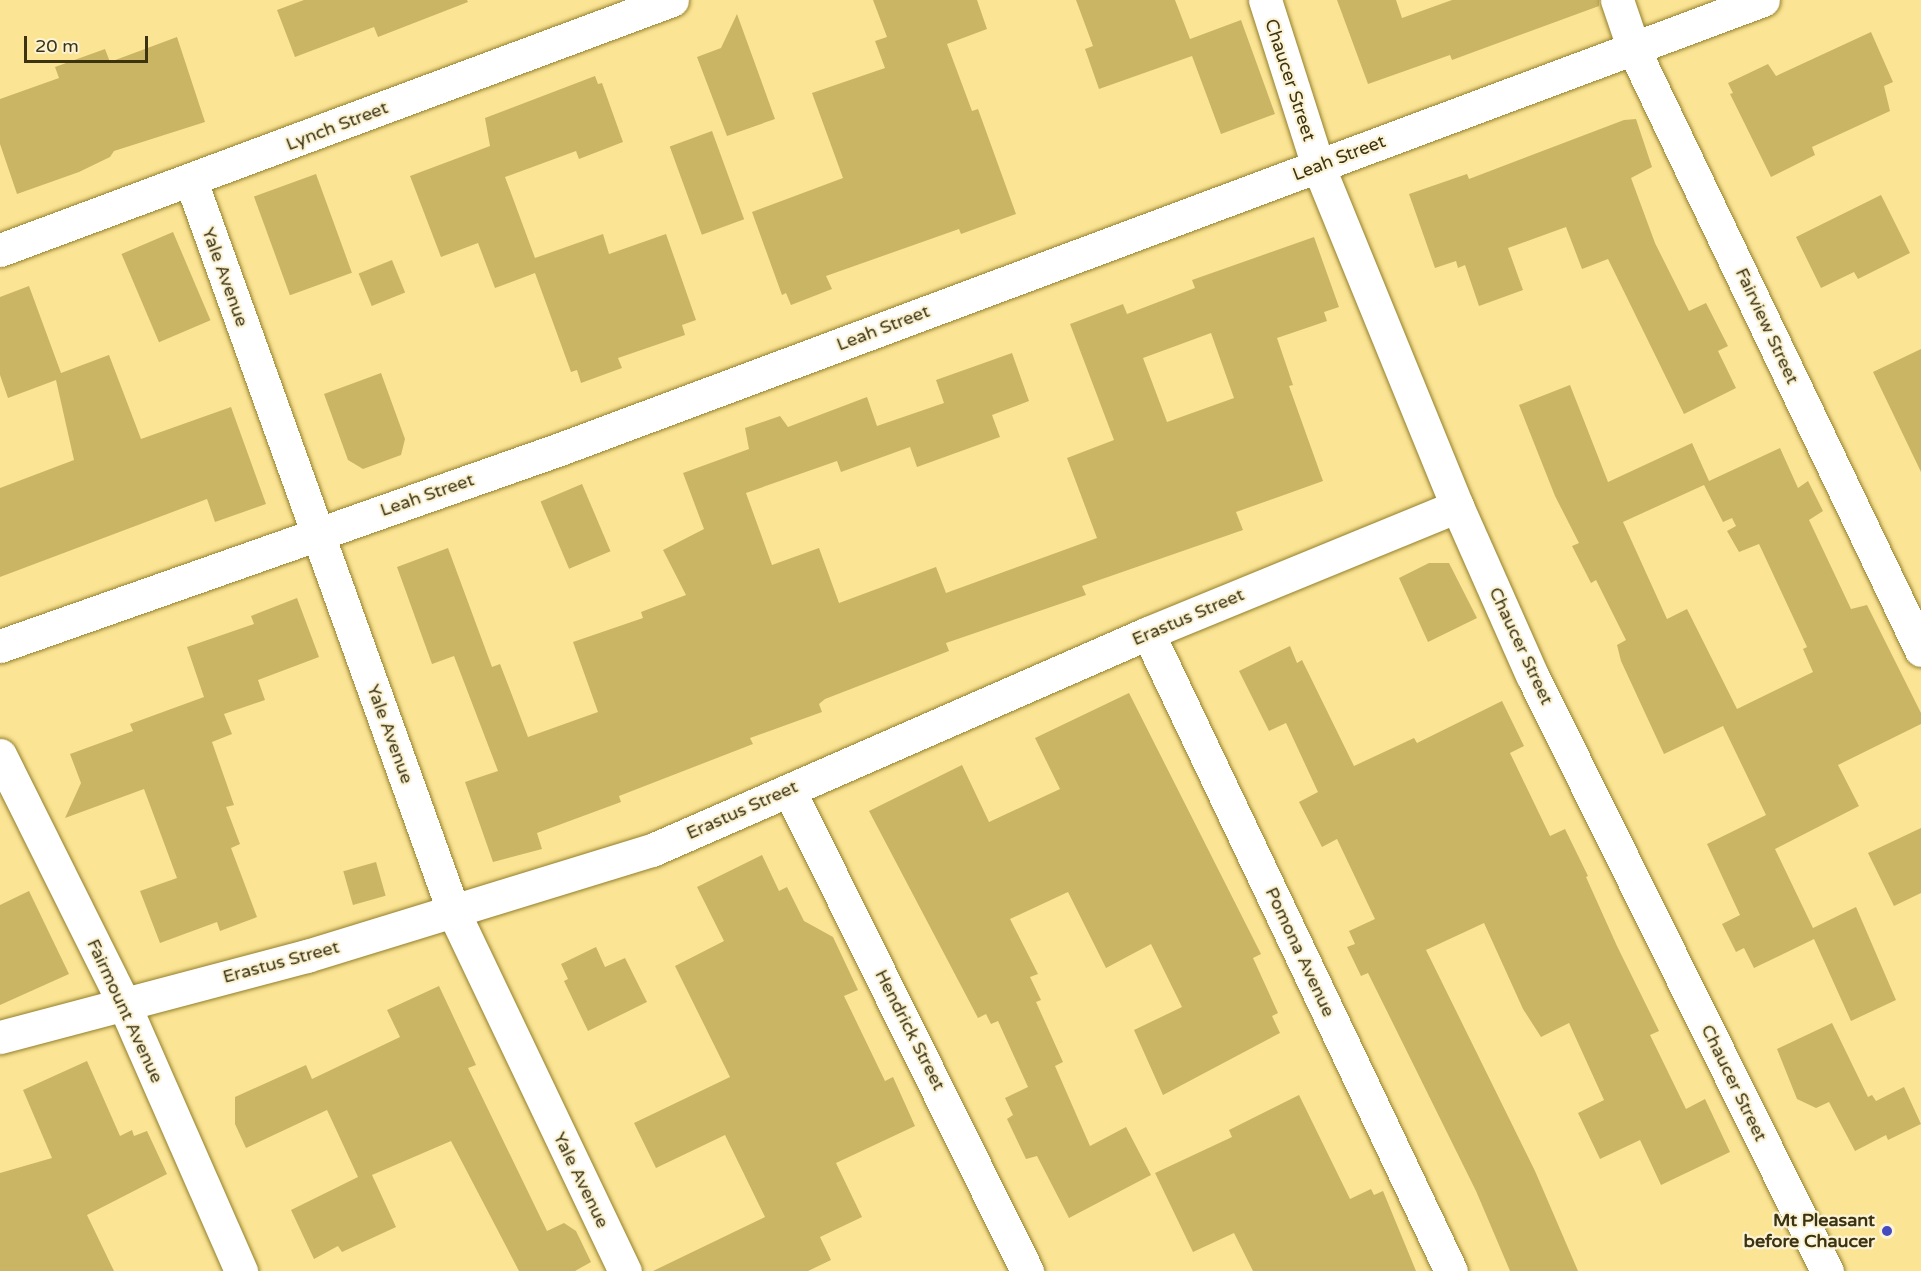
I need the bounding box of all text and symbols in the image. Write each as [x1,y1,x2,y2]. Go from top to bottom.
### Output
street label: Chaucer Street [1260,16,1320,144]
scale bar [27,24,152,62]
text: 20 m [35,35,79,57]
street label: Lynch Street [283,97,391,155]
street label: Leah Street [1289,130,1389,186]
street label: Yale Avenue [197,224,253,330]
street label: Fairview Street [1731,265,1803,387]
street label: Leah Street [833,300,933,356]
street label: Leah Street [377,469,477,521]
street label: Erastus Street [1129,584,1247,650]
street label: Chaucer Street [1484,584,1558,708]
street label: Yale Avenue [362,681,418,787]
street label: Erastus Street [683,776,801,844]
street label: Pomona Avenue [1261,884,1339,1020]
street label: Fairmount Avenue [82,936,168,1086]
street label: Erastus Street [220,936,342,988]
street label: Hendrick Street [870,966,950,1094]
street label: Chaucer Street [1696,1021,1772,1145]
street label: Yale Avenue [549,1129,613,1231]
place label: Mt Pleasant before Chaucer [1744,1210,1875,1252]
marker: Mt Pleasant before Chaucer [1880,1224,1894,1238]

